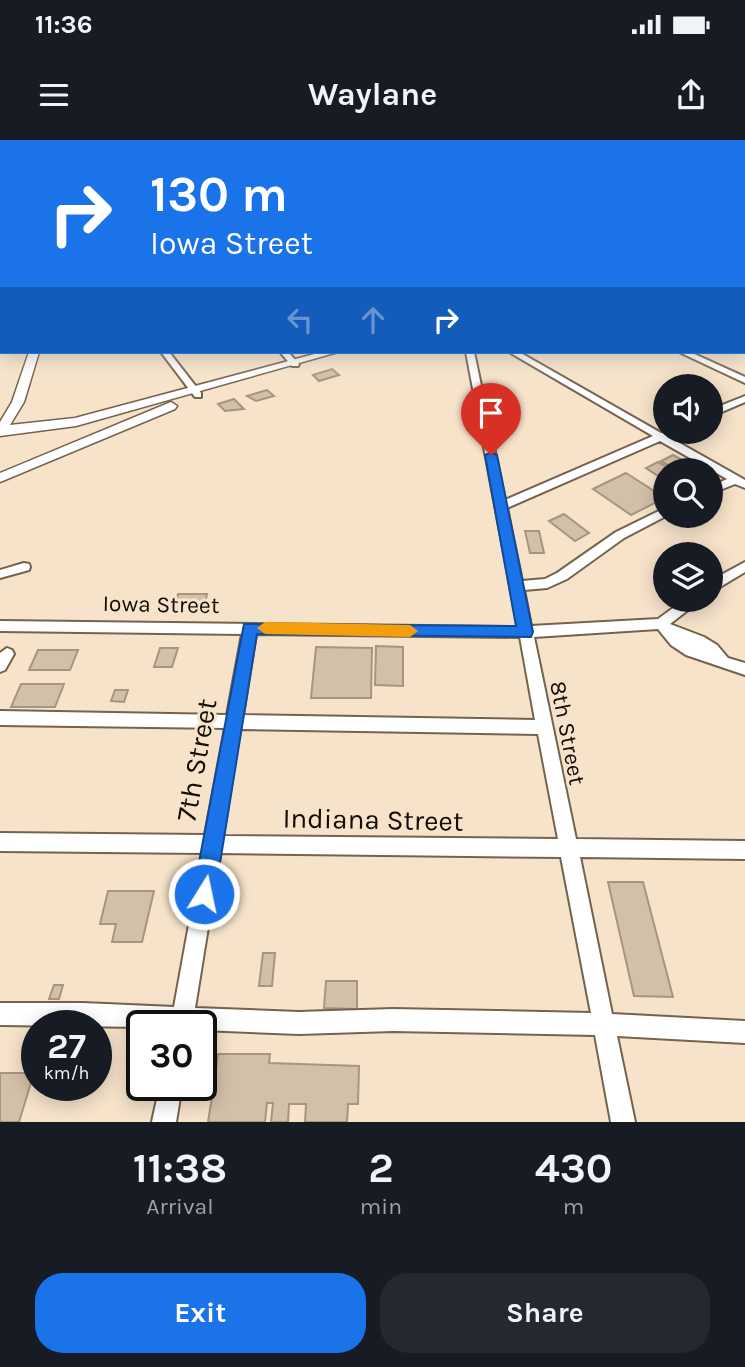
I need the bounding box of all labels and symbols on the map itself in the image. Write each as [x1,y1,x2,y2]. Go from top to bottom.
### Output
pin [461,383,521,455]
street label: Iowa Street [102,590,220,619]
street label: 8th Street [544,679,591,788]
street label: 7th Street [169,696,224,824]
street label: Indiana Street [282,801,464,838]
position arrow [167,857,241,931]
speed limit sign: 30 [126,1010,217,1101]

